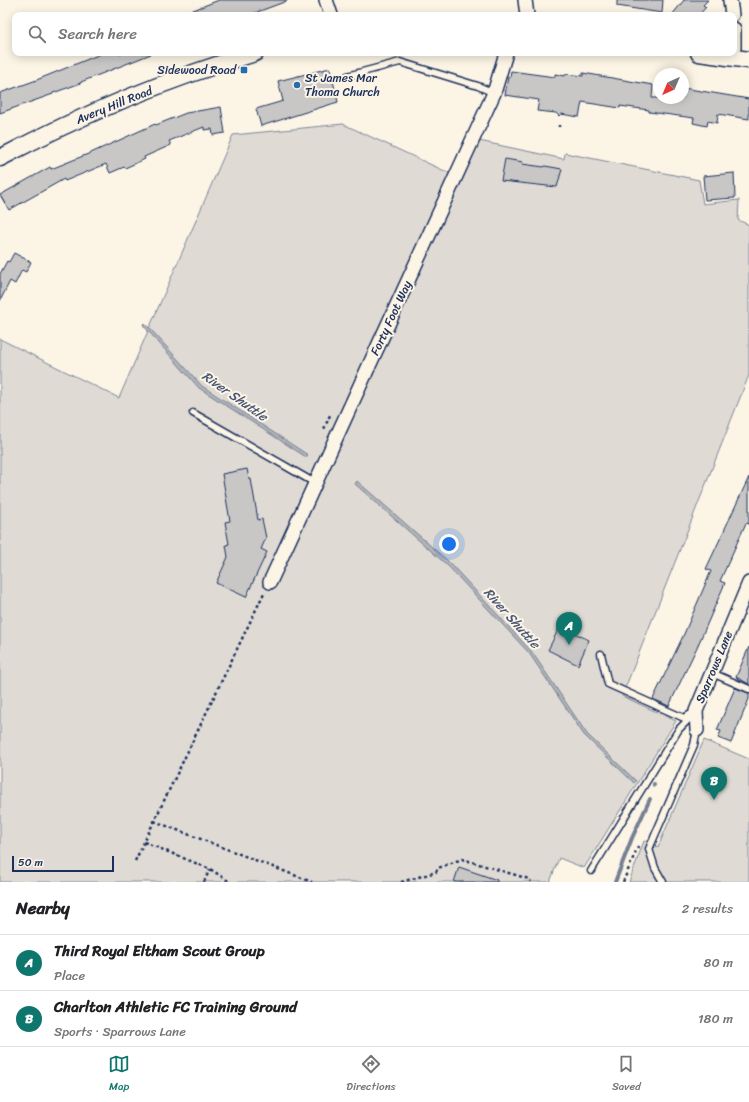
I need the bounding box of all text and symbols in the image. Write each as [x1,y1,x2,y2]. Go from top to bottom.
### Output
search box [12,12,737,56]
text: Search here [58,21,137,47]
icon: search [26,23,48,45]
place label: Sidewood Road [157,59,238,81]
marker: Sidewood Road [239,65,249,75]
place label: St James Mar Thoma Church [305,67,380,103]
north arrow [653,68,689,104]
street label: Avery Hill Road [71,79,156,131]
marker: St James Mar Thoma Church [292,80,302,90]
street label: Forty Foot Way [364,276,418,359]
water label: River Shuttle [197,365,274,428]
your location [439,534,459,554]
water label: River Shuttle [478,582,547,655]
pin: A [556,612,582,645]
street label: Sparrows Lane [689,627,739,707]
pin: B [701,767,727,800]
text: 50 m [18,853,43,872]
scale bar [12,854,114,873]
text: Nearby [16,893,70,923]
text: 2 results [682,897,733,920]
text: Third Royal Eltham Scout Group [54,938,265,964]
text: A [25,951,33,974]
text: 80 m [704,951,733,974]
text: Place [54,964,85,987]
text: Charlton Athletic FC Training Ground [54,994,297,1020]
text: B [25,1007,33,1030]
text: 180 m [698,1007,733,1030]
text: Sports · Sparrows Lane [54,1020,186,1043]
tab: Map [108,1053,130,1096]
tab: Directions [346,1053,396,1096]
tab: Saved [612,1053,641,1096]

